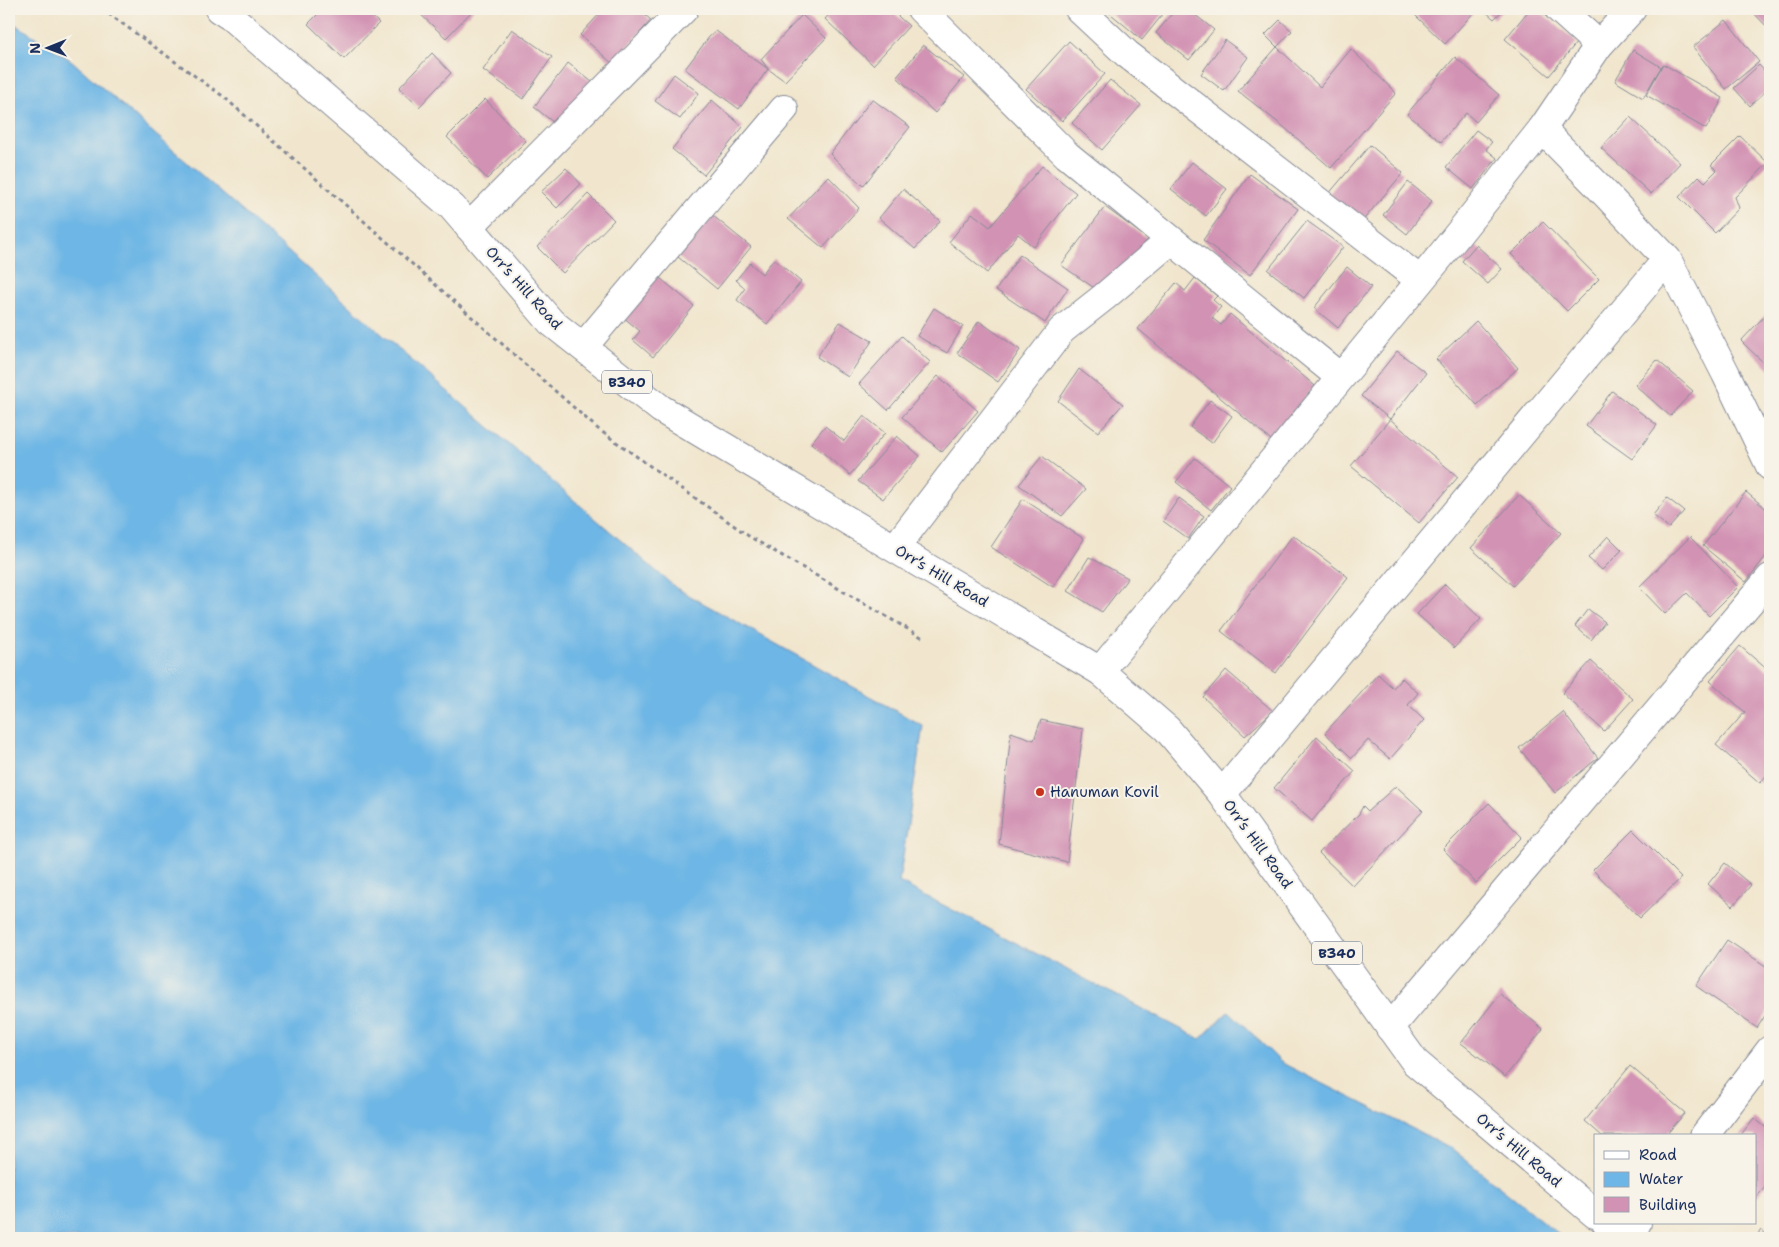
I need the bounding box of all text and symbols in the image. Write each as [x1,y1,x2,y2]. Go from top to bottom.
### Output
north arrow [22,22,72,72]
text: N [26,43,44,54]
street label: Orr’s Hill Road [481,242,567,334]
road number: B340 [602,371,652,394]
street label: Orr’s Hill Road [892,540,993,612]
place label: Hanuman Kovil [1050,782,1159,802]
marker: Hanuman Kovil [1034,786,1046,798]
street label: Orr’s Hill Road [1219,795,1297,893]
road number: B340 [1312,941,1362,964]
street label: Orr’s Hill Road [1472,1108,1566,1192]
legend [1594,1134,1756,1224]
text: Road [1639,1145,1677,1165]
text: Water [1639,1169,1683,1189]
text: Building [1639,1195,1696,1215]

